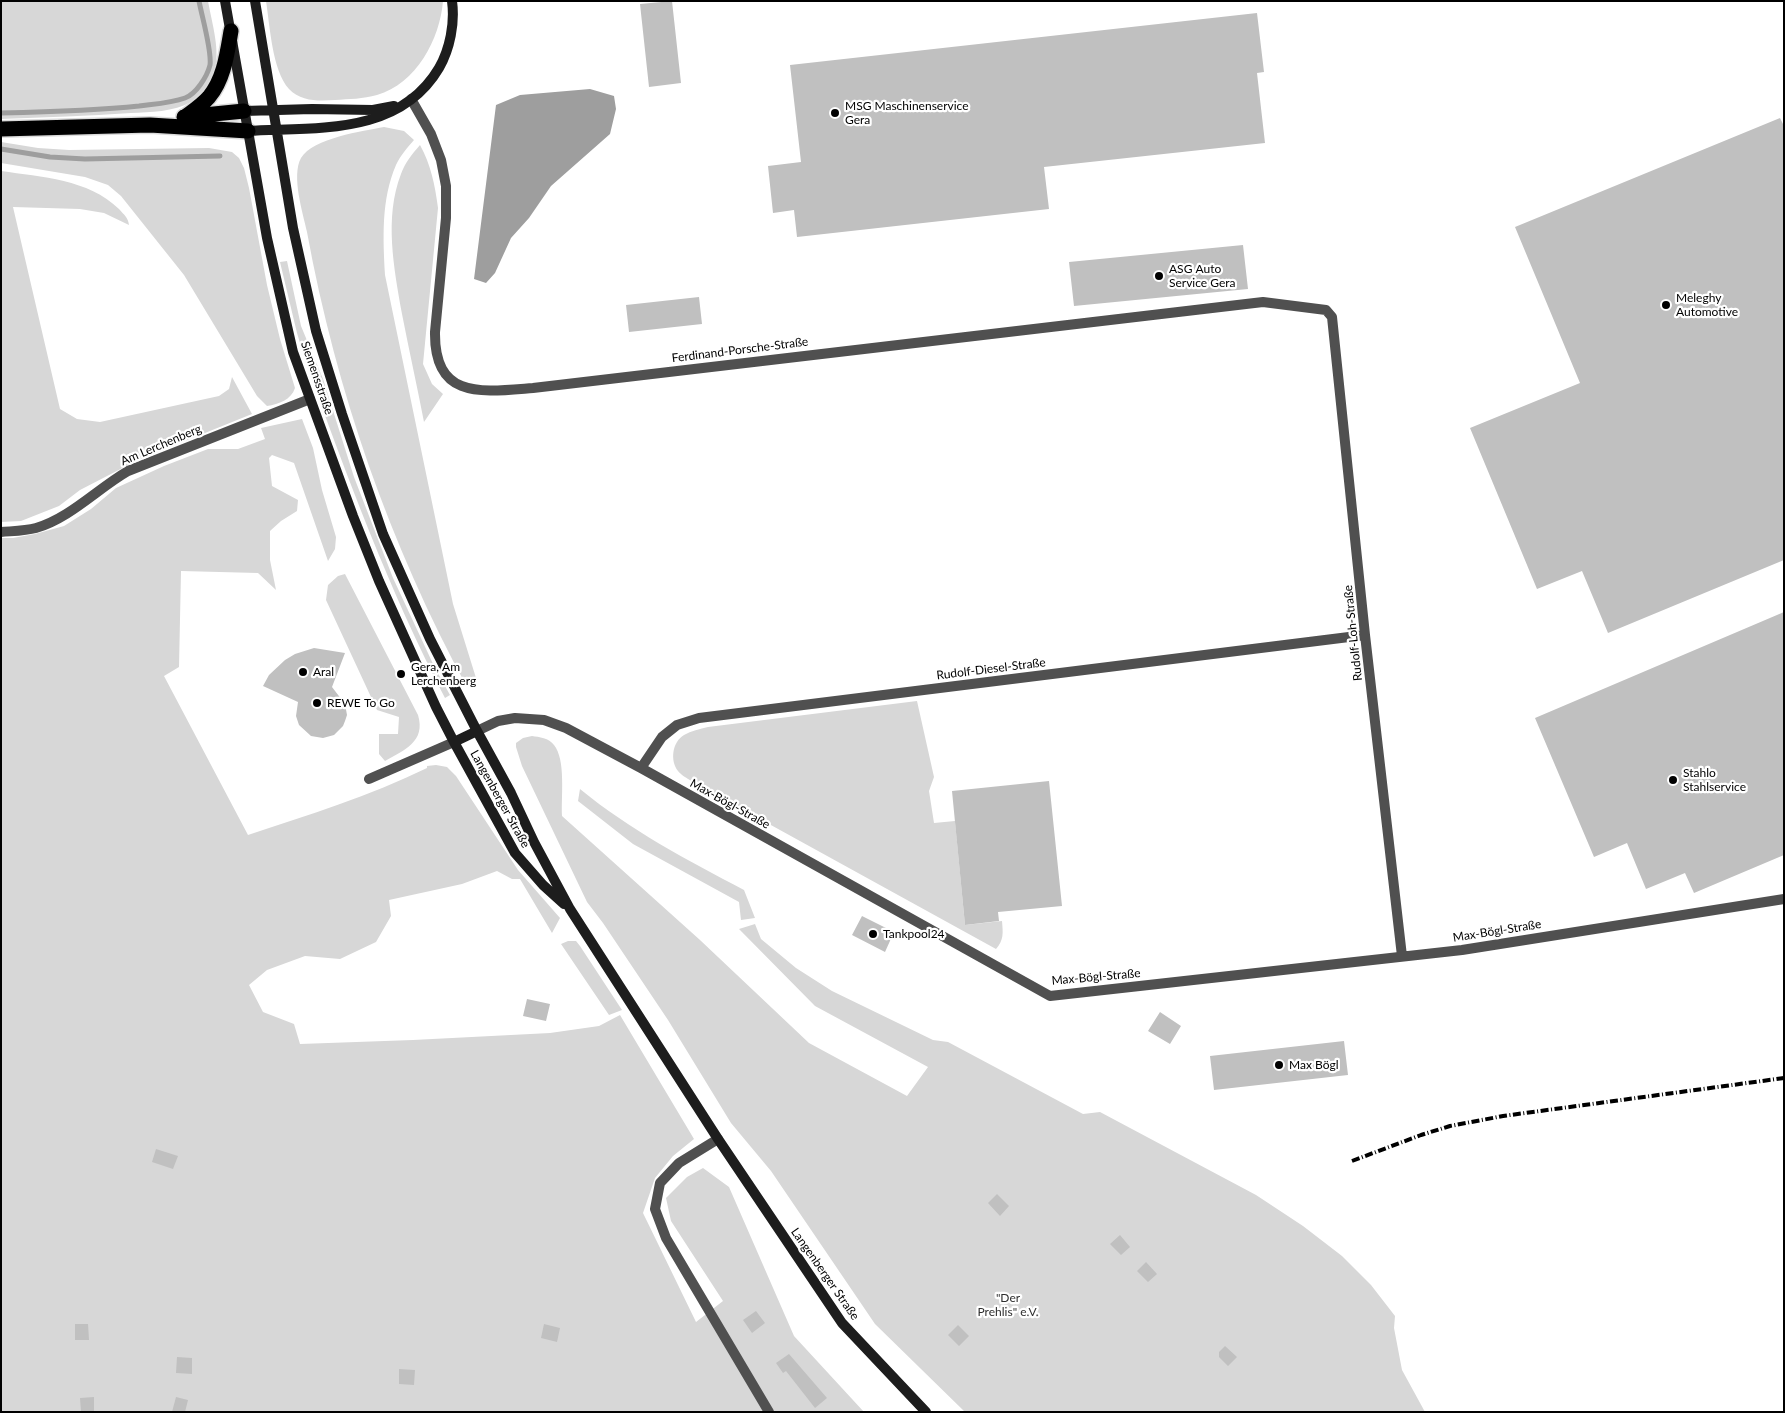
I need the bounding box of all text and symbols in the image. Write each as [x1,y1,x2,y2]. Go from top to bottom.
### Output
place label: MSG Maschinenservice Gera [845,99,969,127]
marker: MSG Maschinenservice Gera [829,107,841,119]
place label: ASG Auto Service Gera [1169,262,1236,290]
marker: ASG Auto Service Gera [1153,270,1165,282]
place label: Meleghy Automotive [1676,291,1738,319]
marker: Meleghy Automotive [1660,299,1672,311]
street label: Ferdinand-Porsche-Straße [671,334,809,366]
street label: Siemensstraße [298,339,336,417]
street label: Am Lerchenberg [119,422,203,468]
street label: Rudolf-Loh-Straße [1341,584,1365,682]
street label: Rudolf-Diesel-Straße [936,655,1046,683]
place label: Gera, Am Lerchenberg [411,660,476,688]
place label: Aral [313,665,334,679]
marker: Aral [297,666,309,678]
marker: Gera, Am Lerchenberg [395,668,407,680]
place label: REWE To Go [327,696,395,710]
marker: REWE To Go [311,697,323,709]
street label: Langenberger Straße [467,748,533,850]
place label: Stahlo Stahlservice [1683,766,1746,794]
marker: Stahlo Stahlservice [1667,774,1679,786]
street label: Max-Bögl-Straße [687,776,773,832]
street label: Max-Bögl-Straße [1452,917,1542,945]
place label: Tankpool24 [883,927,945,941]
marker: Tankpool24 [867,928,879,940]
street label: Max-Bögl-Straße [1051,966,1141,988]
place label: Max Bögl [1289,1058,1338,1072]
marker: Max Bögl [1273,1059,1285,1071]
street label: Langenberger Straße [788,1225,862,1323]
park label: "Der Prehlis" e.V. [977,1291,1039,1319]

